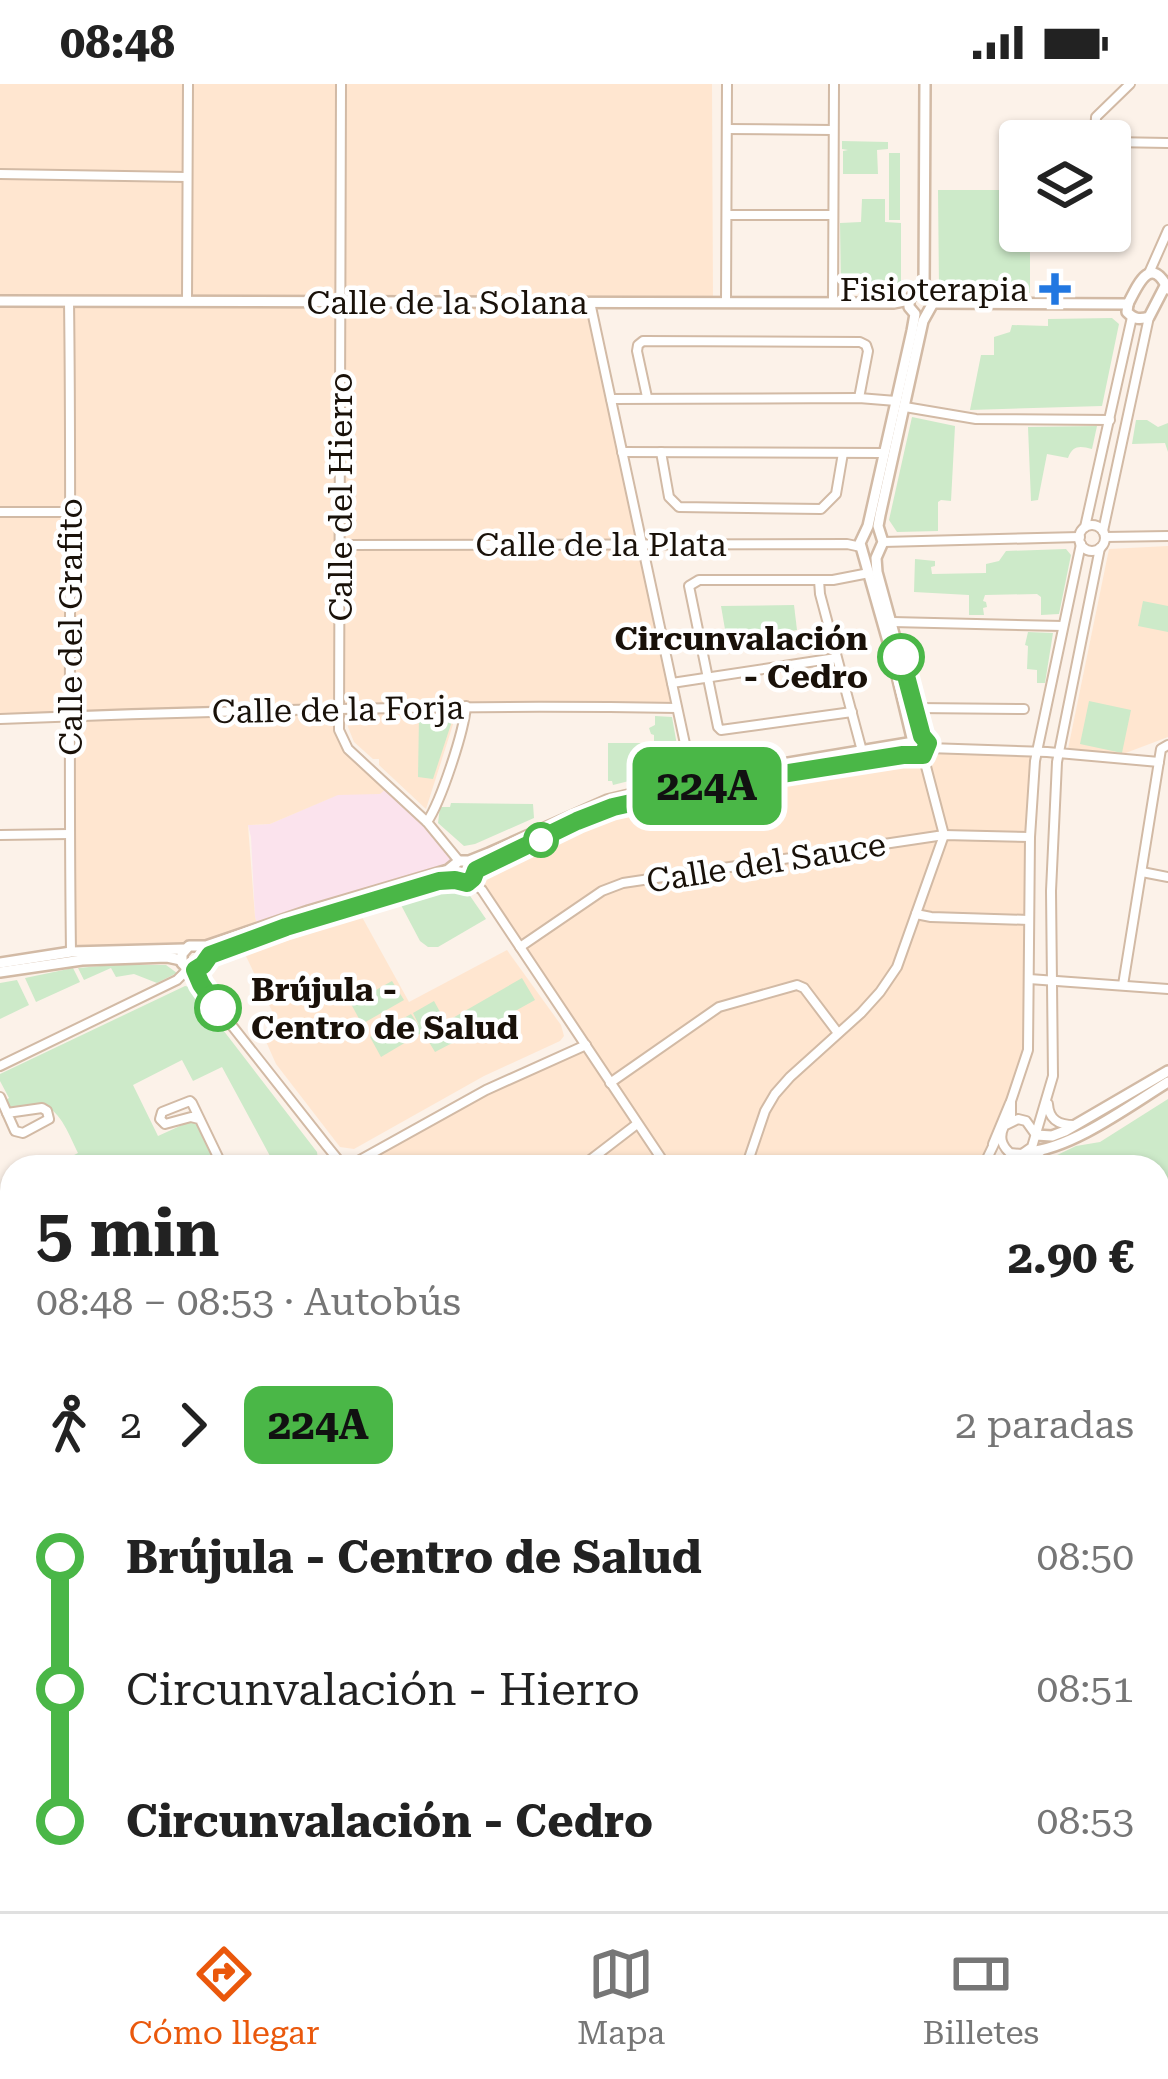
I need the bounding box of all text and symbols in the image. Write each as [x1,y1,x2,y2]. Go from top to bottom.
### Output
text: 08:48 [60,16,175,69]
map controls [999,120,1131,252]
button: layers [999,120,1131,252]
place label: Fisioterapia [840,270,1028,309]
marker: Fisioterapia [1039,273,1071,305]
street label: Calle de la Solana [306,283,588,322]
street label: Calle del Hierro [321,372,360,622]
street label: Calle del Grafito [51,498,90,756]
street label: Calle de la Plata [475,525,727,564]
place label: Circunvalación - Cedro [615,619,868,696]
marker: Circunvalación - Cedro [879,635,923,679]
street label: Calle de la Forja [212,688,465,731]
line badge: 224A [623,747,791,825]
text: 224A [657,761,757,810]
unlabelled marker [525,824,557,856]
street label: Calle del Sauce [644,824,888,901]
place label: Brújula - Centro de Salud [251,970,518,1047]
marker: Brújula - Centro de Salud [196,986,240,1030]
text: 5 min [36,1195,219,1272]
text: 2.90 € [1008,1231,1134,1284]
text: 08:48 – 08:53 · Autobús [36,1279,461,1325]
icon: walk [36,1392,102,1458]
icon: forward [160,1392,226,1458]
text: 224A [268,1400,369,1449]
text: 2 [120,1402,142,1448]
text: 2 paradas [955,1402,1134,1448]
text: Brújula - Centro de Salud [126,1531,702,1584]
text: 08:50 [1037,1534,1134,1580]
text: Circunvalación - Hierro [126,1663,640,1716]
text: 08:51 [1037,1666,1134,1712]
text: Circunvalación - Cedro [126,1795,653,1848]
text: 08:53 [1037,1798,1134,1844]
tab: Cómo llegar [129,1941,320,2052]
tab: Mapa [577,1941,665,2052]
tab: Billetes [922,1941,1039,2052]

